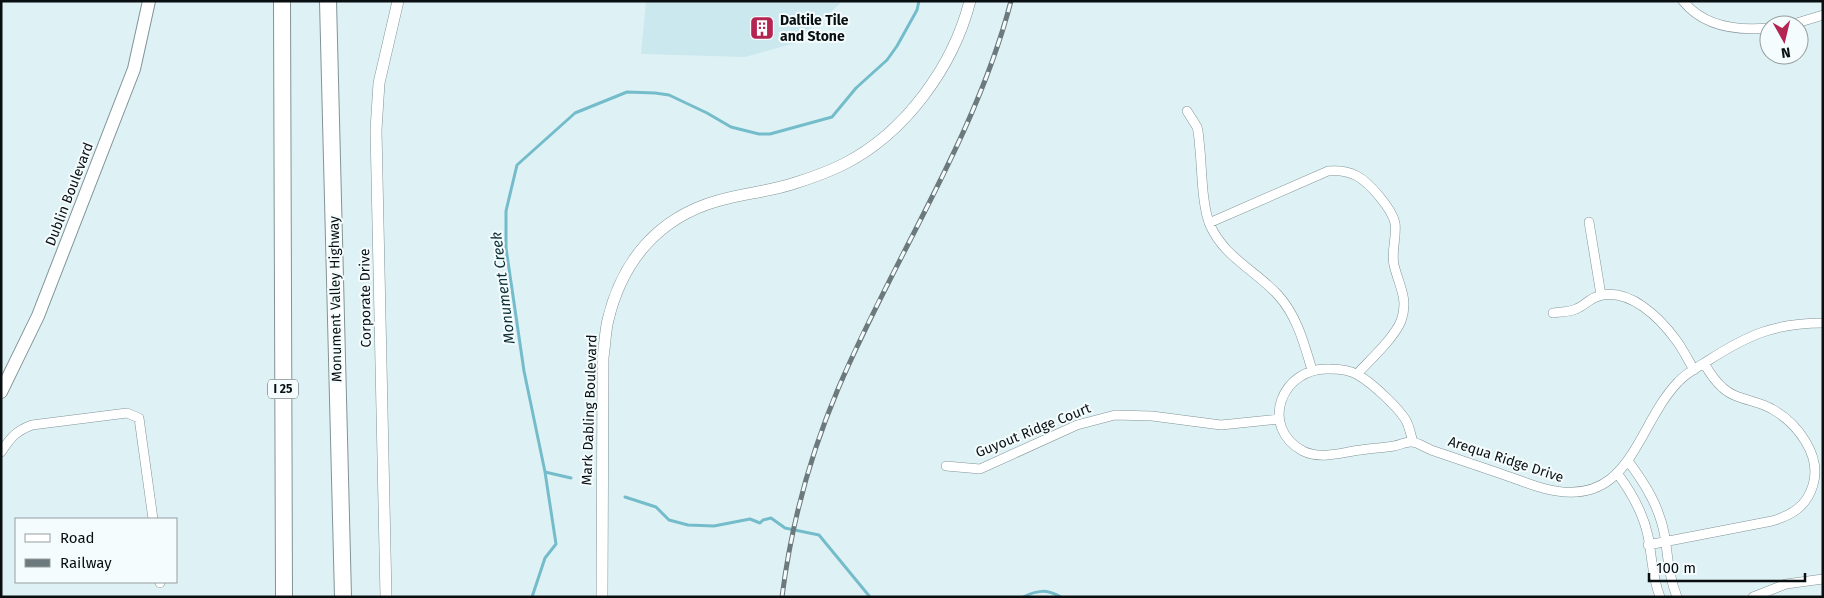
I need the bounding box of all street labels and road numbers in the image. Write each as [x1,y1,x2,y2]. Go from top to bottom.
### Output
street label: Dublin Boulevard [42,140,97,248]
street label: Monument Valley Highway [326,216,345,382]
street label: Corporate Drive [356,248,375,348]
street label: Mark Dabling Boulevard [578,334,601,486]
road number: I 25 [268,379,298,398]
street label: Guyout Ridge Court [973,399,1094,461]
street label: Arequa Ridge Drive [1446,433,1566,486]

